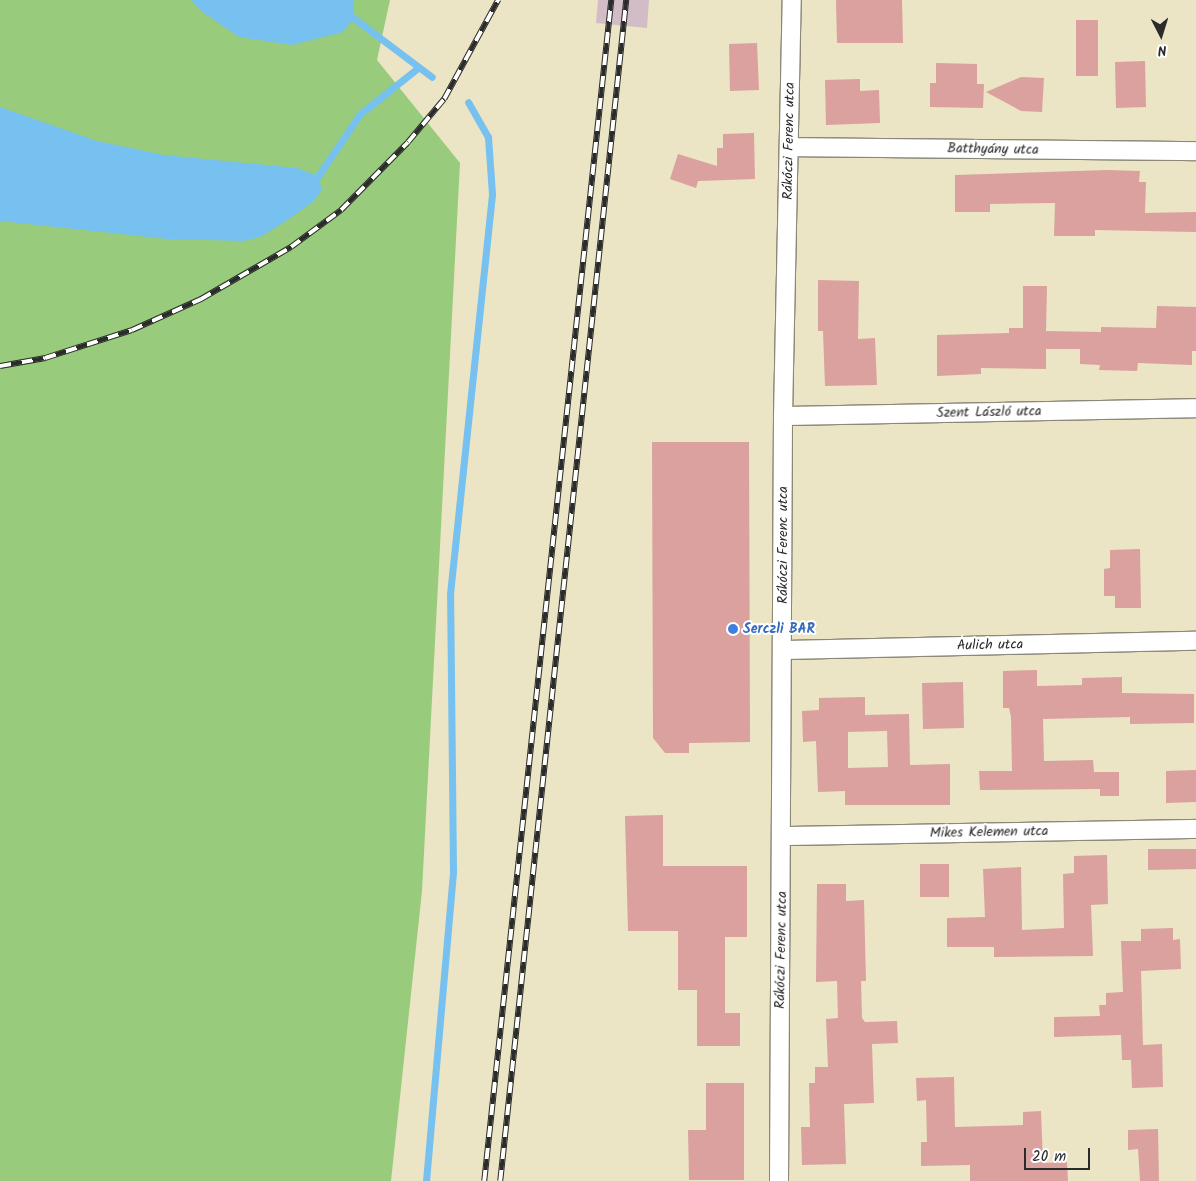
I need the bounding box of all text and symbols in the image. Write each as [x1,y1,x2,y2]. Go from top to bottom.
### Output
north arrow [1136,10,1186,60]
text: N [1157,39,1168,61]
street label: Rákóczi Ferenc utca [780,82,798,200]
street label: Batthyány utca [947,140,1039,158]
street label: Szent László utca [936,403,1042,421]
street label: Rákóczi Ferenc utca [775,486,791,604]
place label: Serczli BAR [743,621,815,637]
marker: Serczli BAR [727,623,739,635]
street label: Aulich utca [957,636,1023,654]
street label: Mikes Kelemen utca [930,823,1048,841]
street label: Rákóczi Ferenc utca [772,891,790,1009]
scale bar [1026,1138,1092,1170]
text: 20 m [1032,1145,1066,1169]

